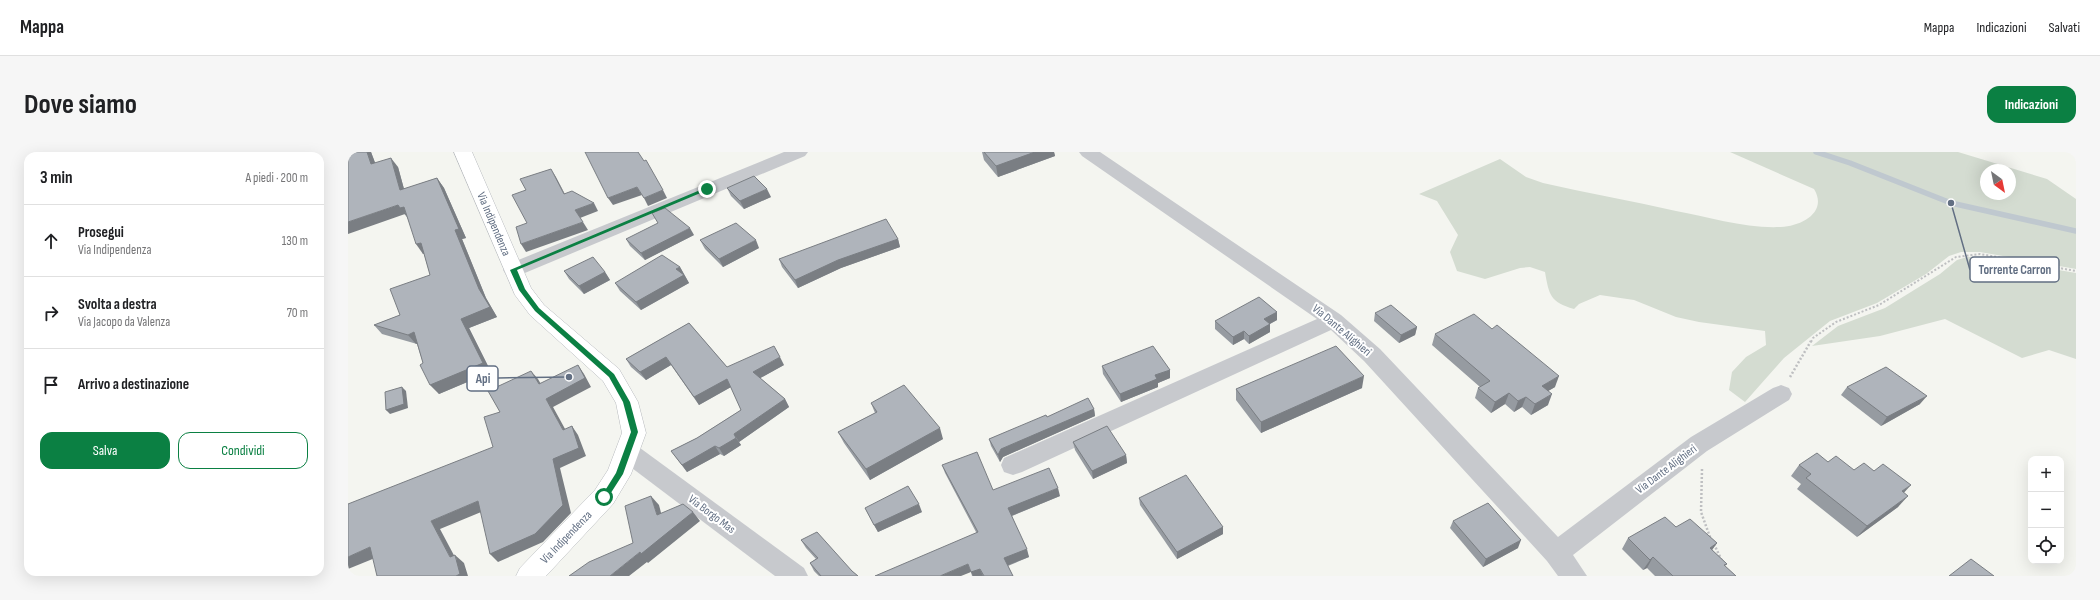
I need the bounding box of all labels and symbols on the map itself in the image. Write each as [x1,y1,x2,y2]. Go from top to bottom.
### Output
north arrow [1980,164,2016,200]
route end [698,180,716,198]
street label: Via Indipendenza [473,190,514,259]
callout: Torrente Carron [1970,257,2059,282]
text: Torrente Carron [1979,262,2052,278]
street label: Via Dante Alighieri [1309,301,1374,360]
callout: Api [467,366,498,391]
text: Api [475,371,491,387]
street label: Via Dante Alighieri [1633,442,1700,497]
route start [595,488,613,506]
street label: Via Borgo Mas [685,492,738,537]
street label: Via Indipendenza [537,507,596,567]

